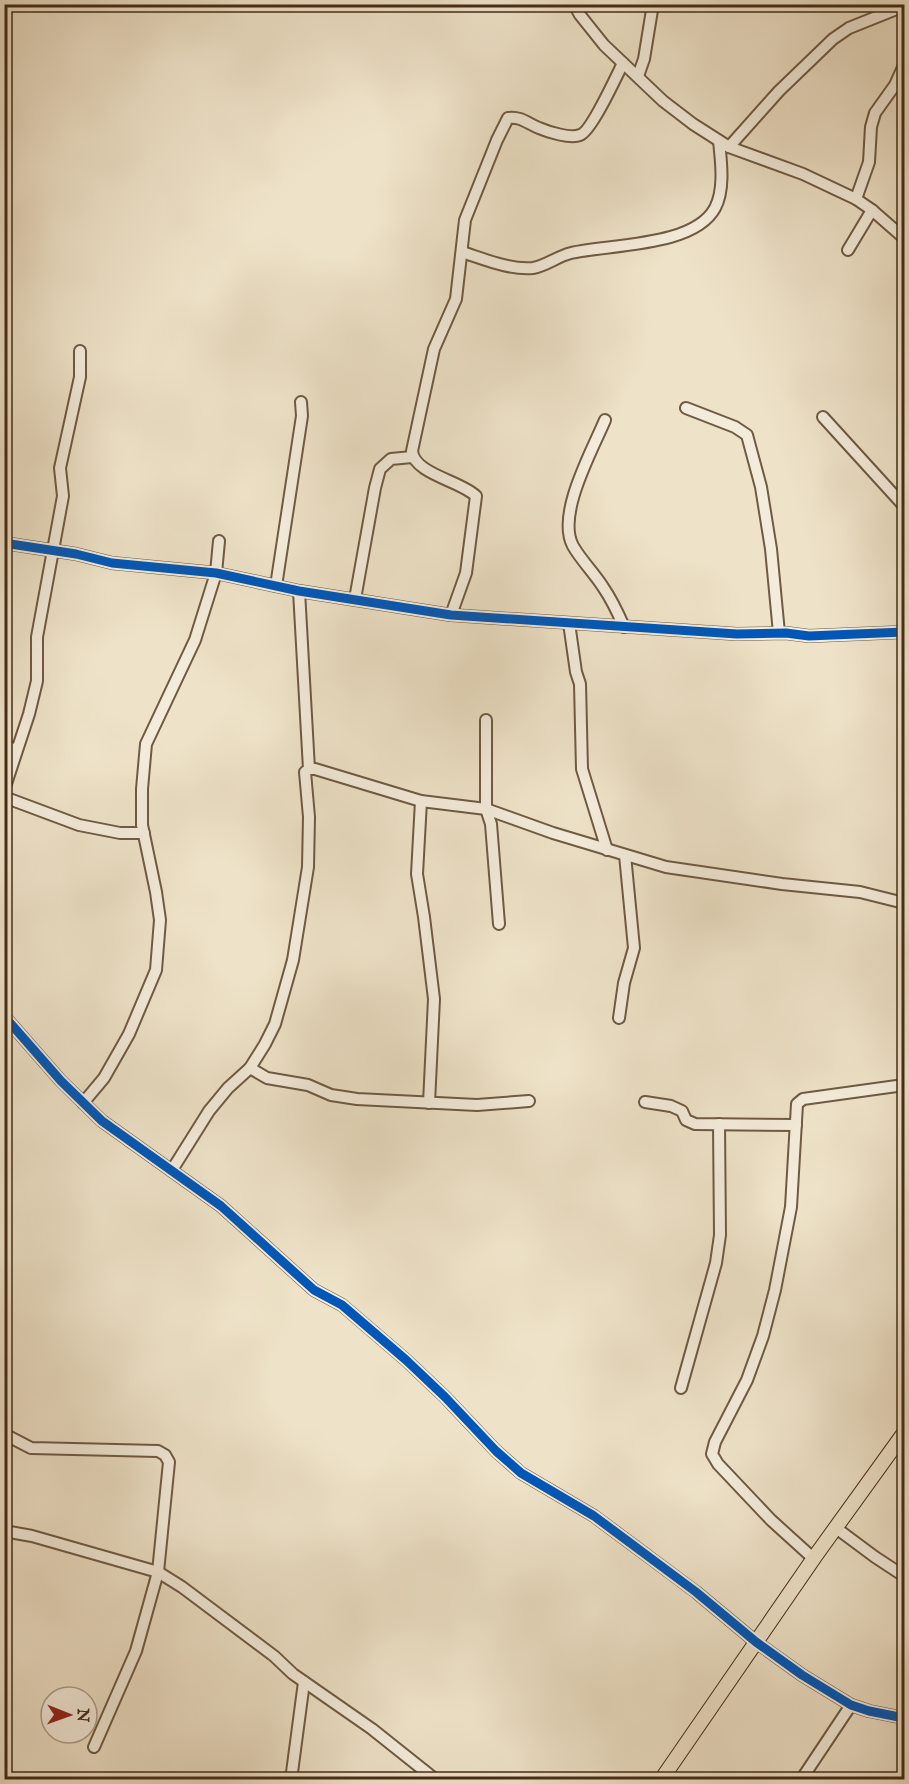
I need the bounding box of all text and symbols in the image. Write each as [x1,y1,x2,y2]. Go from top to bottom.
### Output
north arrow [39,1685,99,1745]
text: N [72,1707,92,1722]

